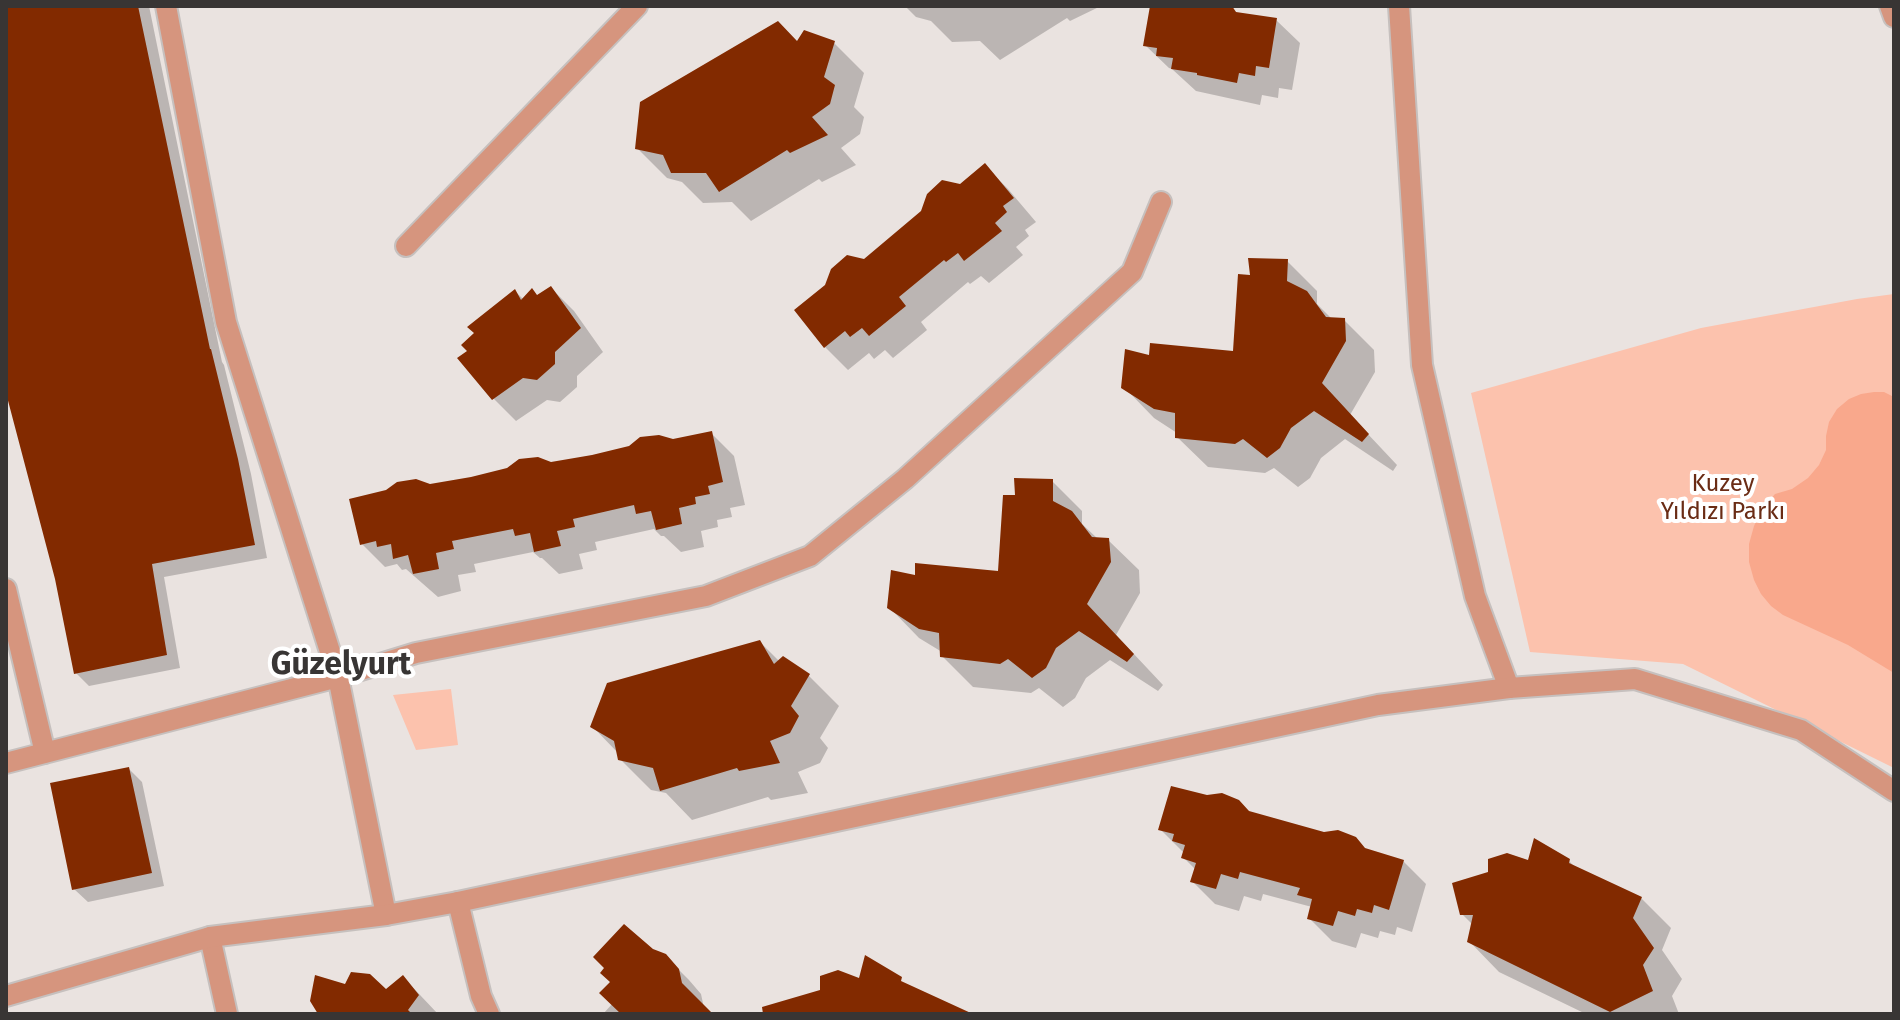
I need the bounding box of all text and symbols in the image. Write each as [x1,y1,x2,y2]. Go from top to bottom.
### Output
park label: Kuzey Yıldızı Parkı [1661,470,1785,526]
district label: Güzelyurt [271,646,411,684]

